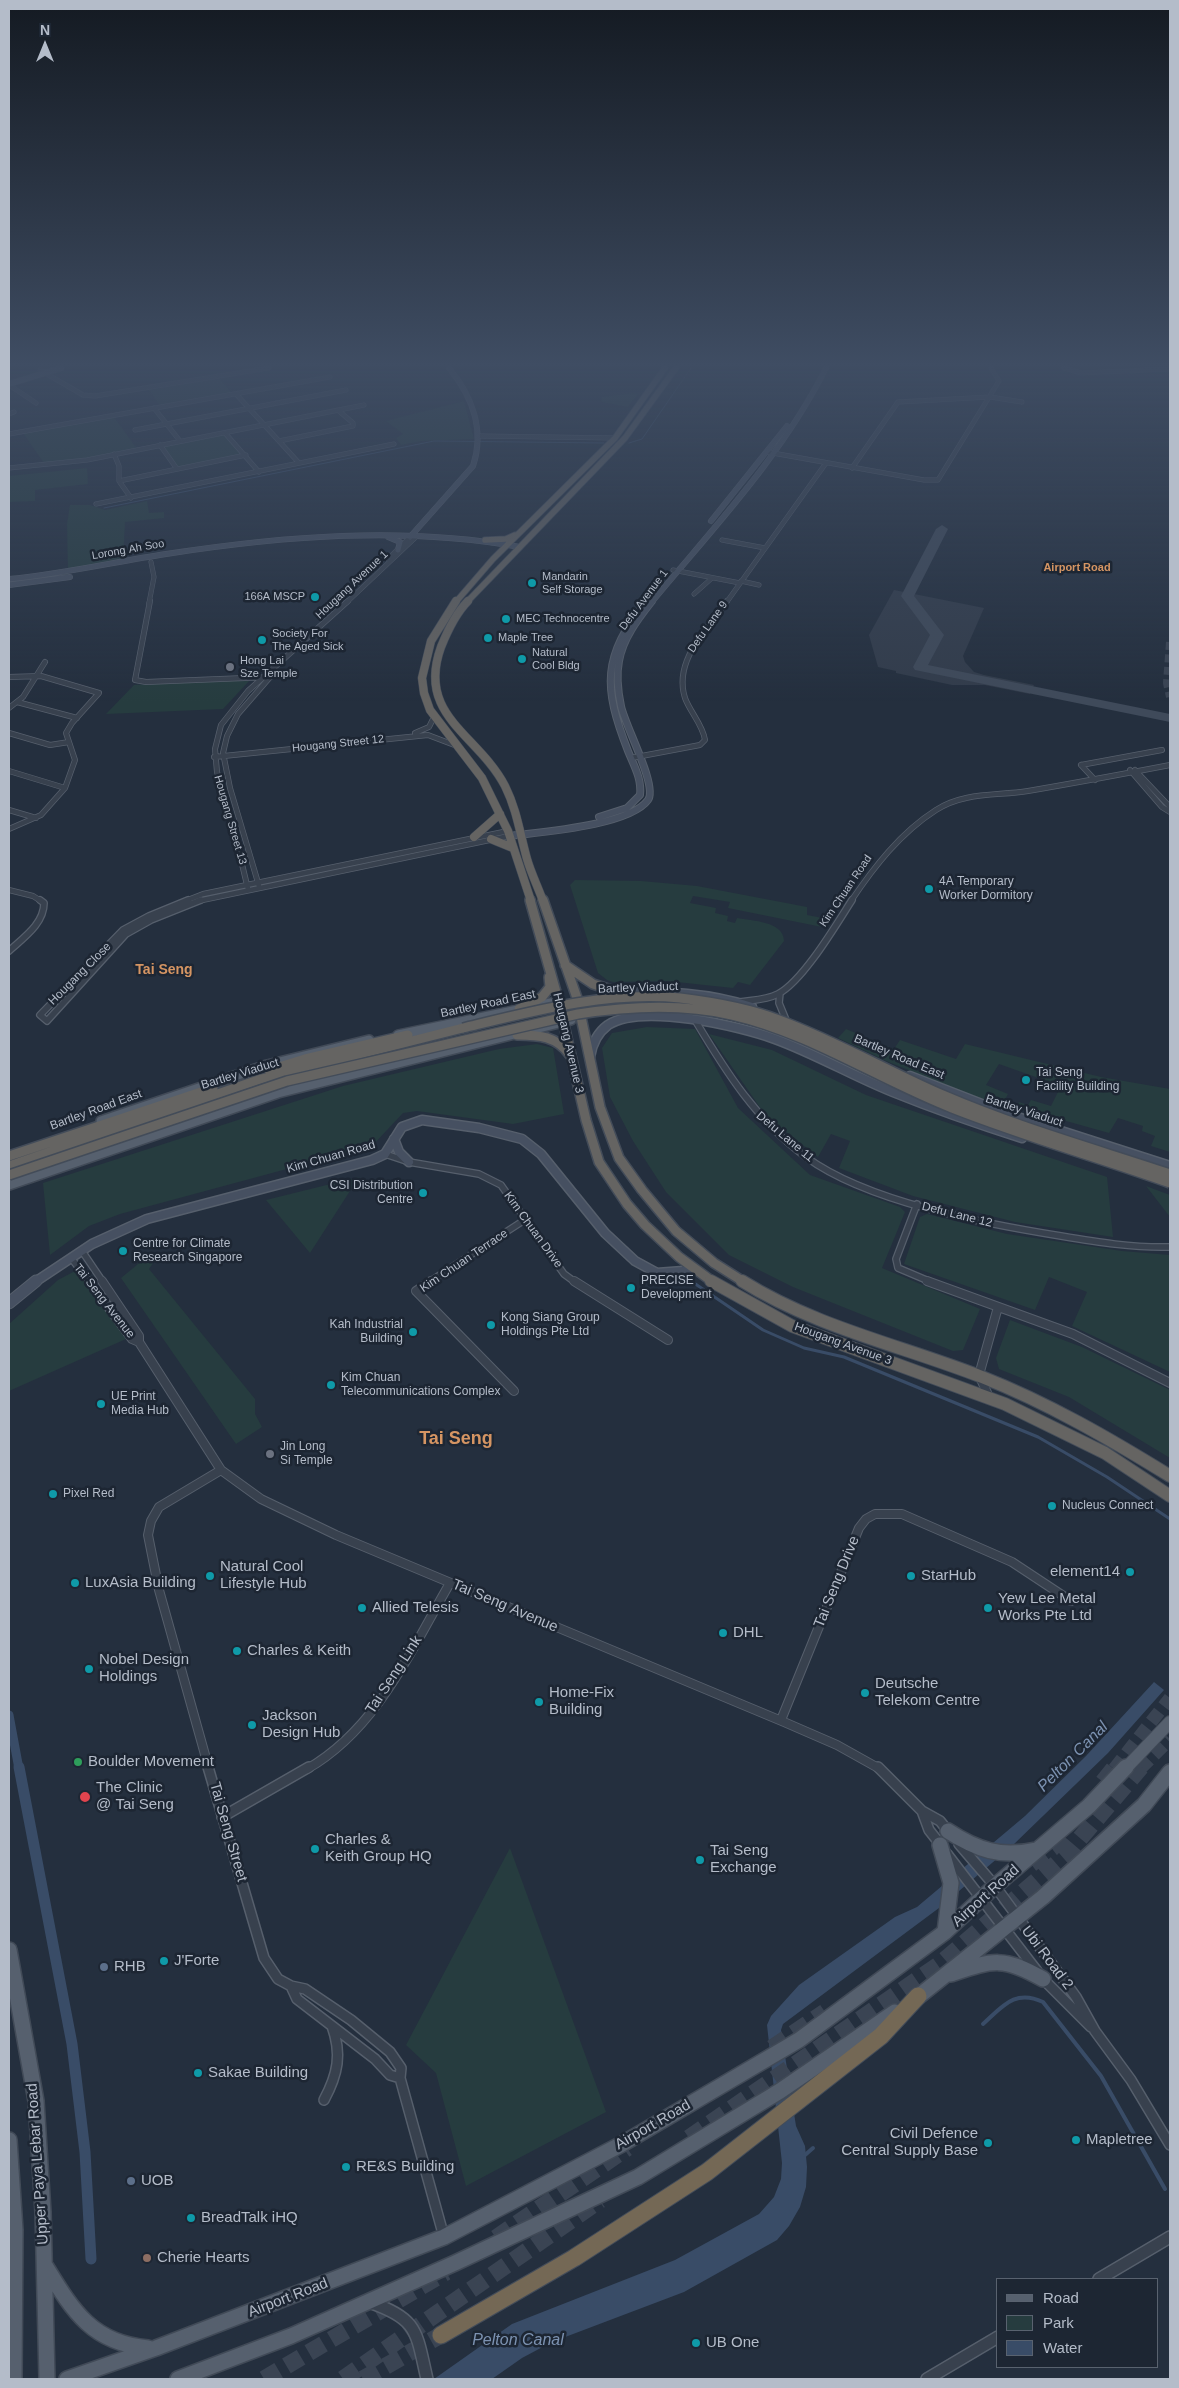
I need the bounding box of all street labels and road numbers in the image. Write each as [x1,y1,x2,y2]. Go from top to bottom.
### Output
street label: Lorong Ah Soo [91,537,165,563]
street label: Hougang Avenue 1 [313,548,391,622]
street label: Defu Avenue 1 [617,567,671,633]
street label: Defu Lane 9 [685,599,731,655]
street label: Hougang Street 12 [291,733,385,755]
street label: Hougang Street 13 [211,774,249,866]
street label: Kim Chuan Road [817,853,875,929]
street label: Hougang Close [46,940,114,1008]
street label: Bartley Viaduct [598,979,678,997]
street label: Bartley Road East [439,987,537,1021]
street label: Hougang Avenue 3 [549,991,587,1095]
street label: Bartley Road East [852,1031,946,1083]
street label: Bartley Viaduct [199,1055,281,1093]
street label: Bartley Road East [48,1087,144,1133]
street label: Bartley Viaduct [983,1092,1065,1130]
street label: Defu Lane 11 [753,1109,817,1165]
street label: Kim Chuan Road [285,1137,377,1177]
street label: Kim Chuan Drive [501,1189,565,1271]
street label: Defu Lane 12 [920,1199,994,1231]
street label: Kim Chuan Terrace [417,1226,511,1296]
street label: Tai Seng Avenue [70,1261,138,1341]
street label: Hougang Avenue 3 [792,1320,894,1368]
street label: Tai Seng Drive [810,1533,864,1631]
street label: Tai Seng Avenue [449,1576,561,1636]
street label: Tai Seng Link [362,1632,426,1718]
street label: Tai Seng Street [205,1780,251,1884]
street label: Airport Road [949,1861,1023,1931]
street label: Ubi Road 2 [1017,1923,1077,1993]
street label: Upper Paya Lebar Road [23,2083,53,2245]
street label: Airport Road [612,2096,694,2154]
street label: Airport Road [245,2275,331,2321]

